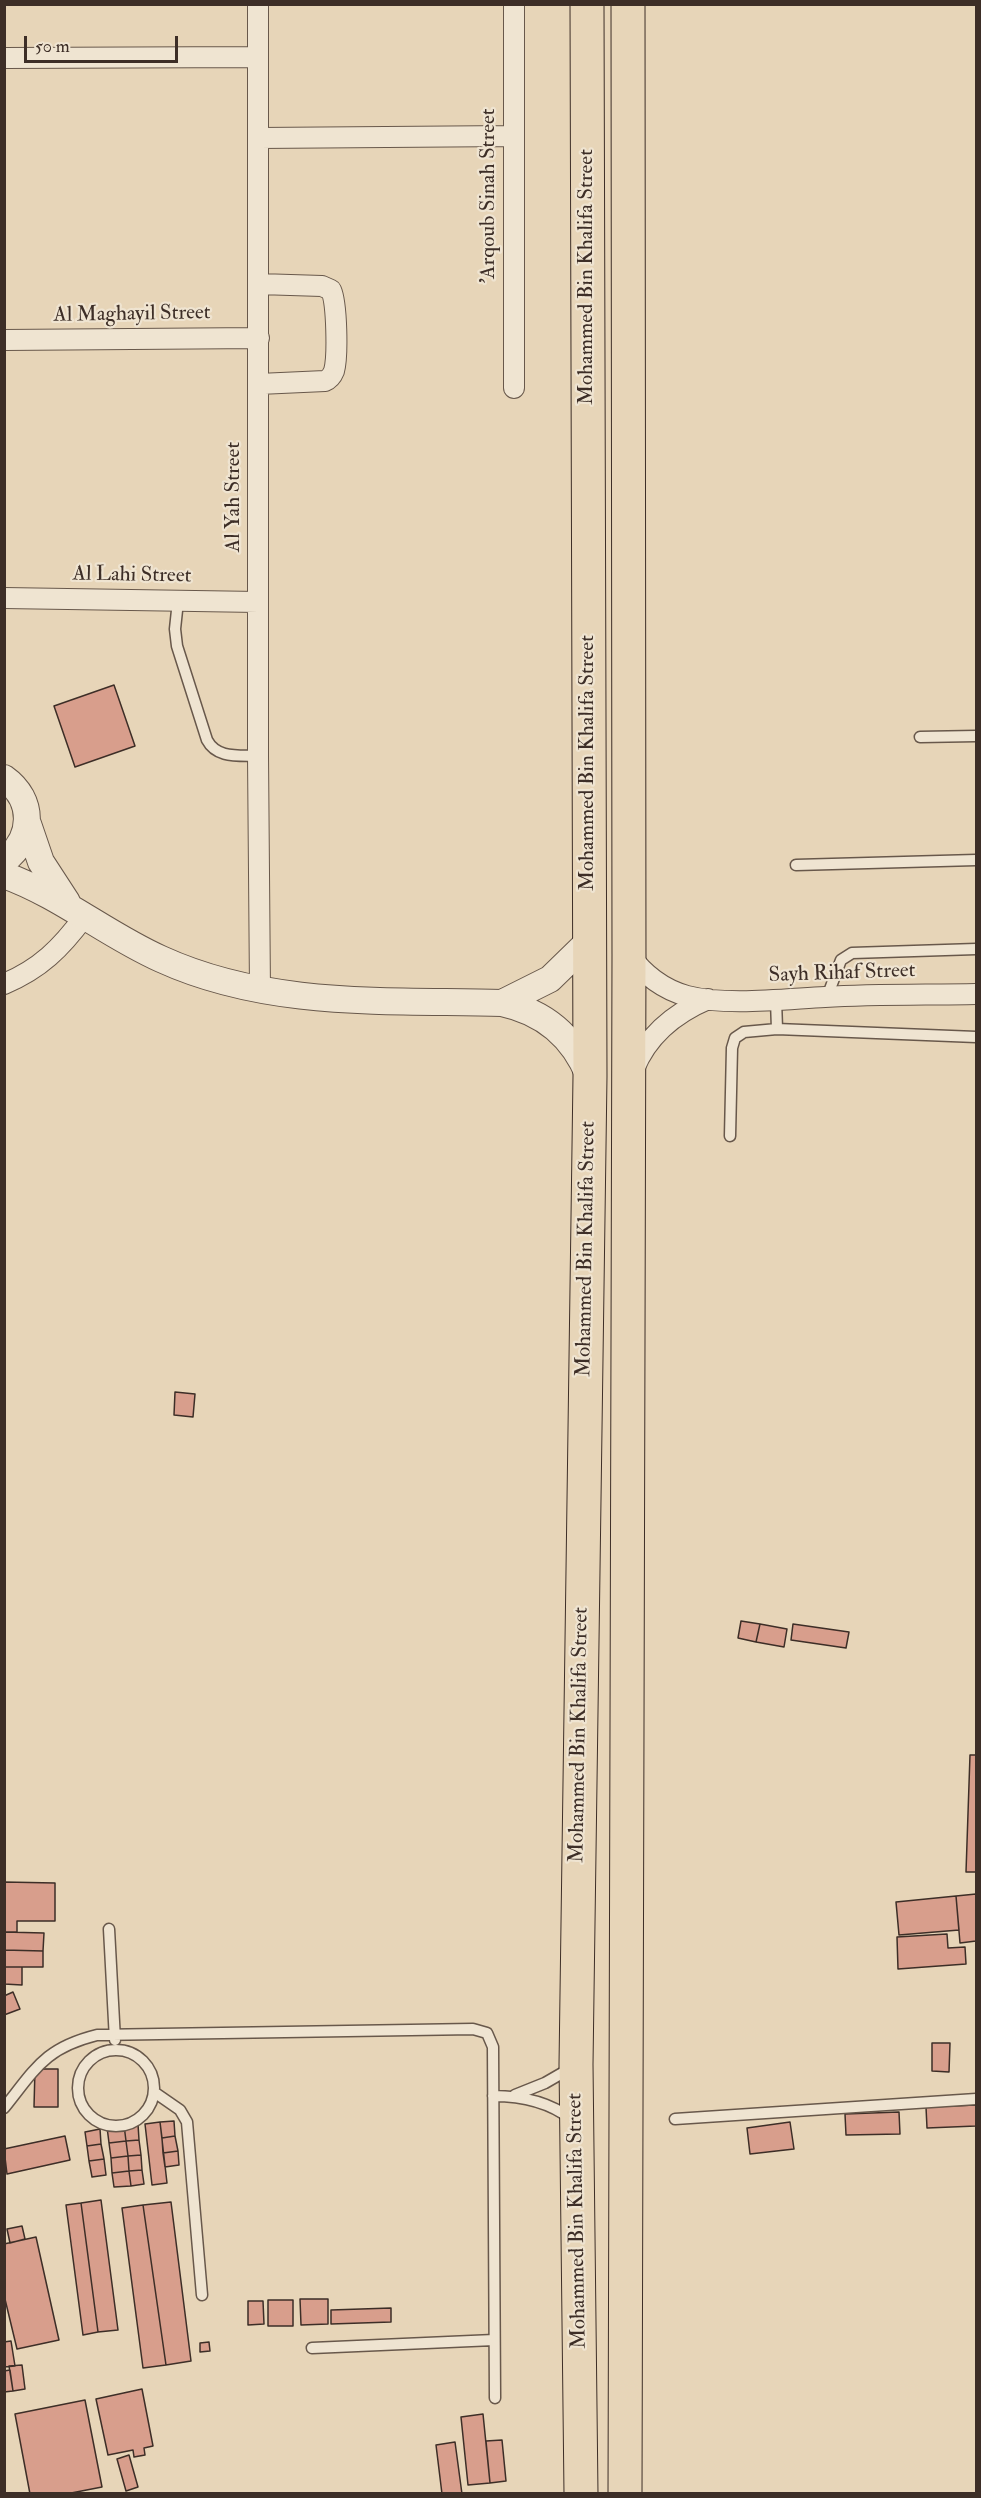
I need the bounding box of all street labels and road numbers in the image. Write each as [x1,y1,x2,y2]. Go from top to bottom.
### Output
street label: 'Arqoub Sinah Street [476,108,502,284]
street label: Mohammed Bin Khalifa Street [574,149,600,405]
street label: Al Maghayil Street [53,301,211,329]
street label: Al Yah Street [221,442,247,552]
street label: Al Lahi Street [72,562,192,590]
street label: Mohammed Bin Khalifa Street [575,635,601,891]
street label: Sayh Rihaf Street [768,959,916,989]
street label: Mohammed Bin Khalifa Street [572,1121,602,1377]
street label: Mohammed Bin Khalifa Street [565,1607,595,1863]
street label: Mohammed Bin Khalifa Street [563,2093,593,2349]

